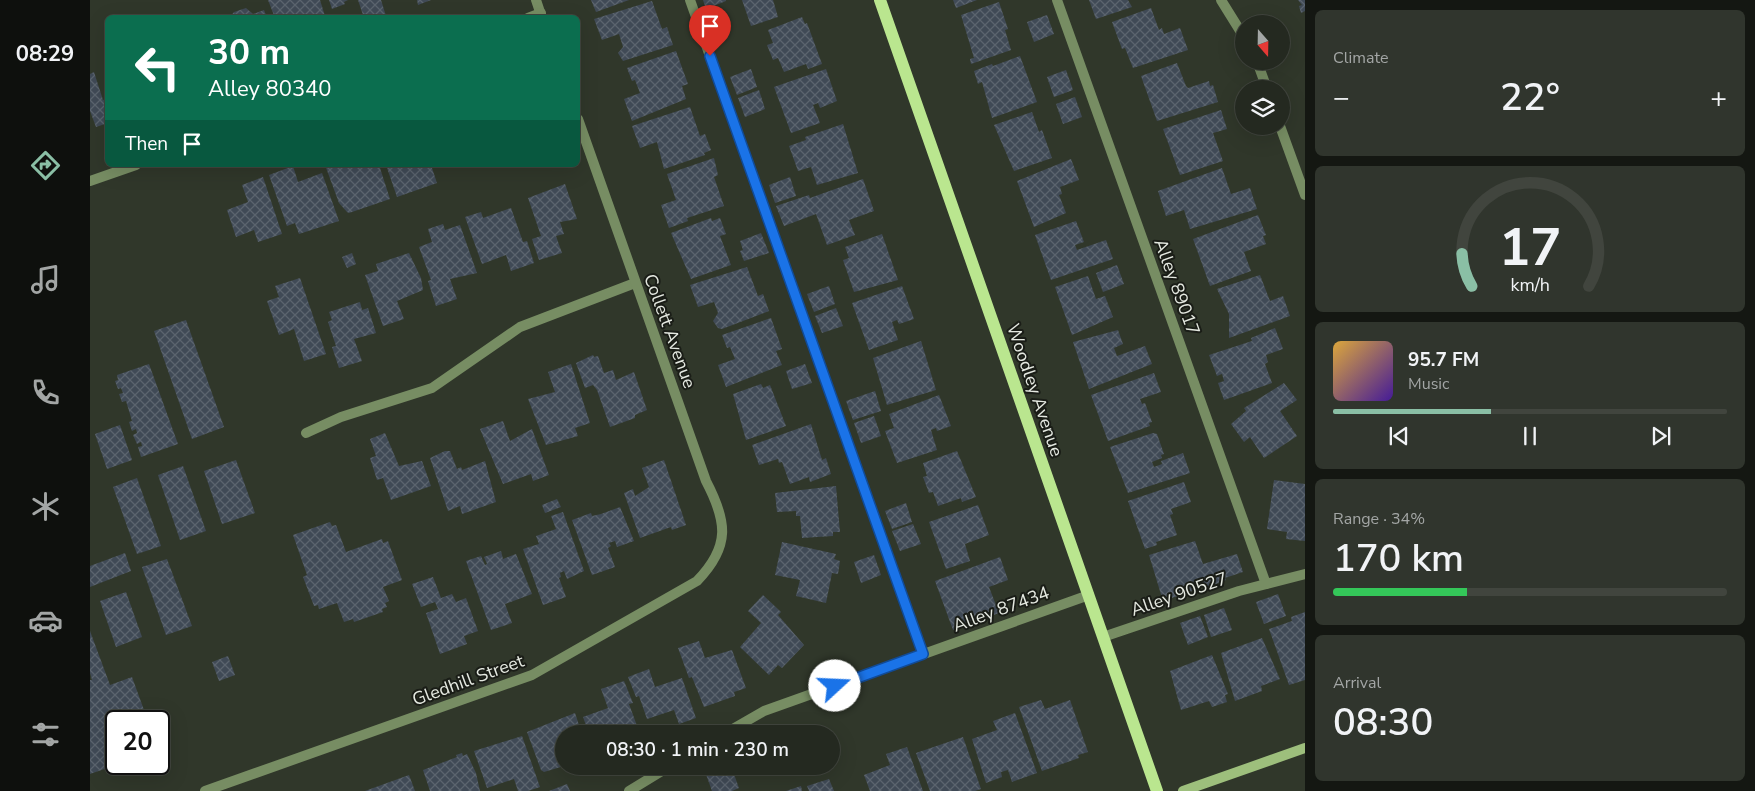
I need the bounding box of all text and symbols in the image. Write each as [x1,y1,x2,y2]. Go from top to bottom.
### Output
pin [689,5,731,56]
icon: arrive [696,12,724,40]
north arrow [1235,15,1290,70]
map controls [1235,15,1290,135]
text: 30 m [208,29,290,76]
icon: left [125,35,190,100]
text: 08:29 [16,39,74,69]
text: Climate [1333,47,1388,69]
text: 22° [1500,72,1560,123]
text: Alley 80340 [208,74,331,104]
text: − [1333,79,1350,117]
text: + [1710,79,1727,117]
button: layers [1235,80,1290,135]
icon: arrive [178,130,206,158]
text: Then [125,131,168,157]
icon: directions [28,148,63,183]
text: 17 [1499,212,1561,283]
street label: Alley 89017 [1148,235,1206,339]
icon: music [28,262,63,297]
street label: Collett Avenue [638,271,702,391]
text: km/h [1510,273,1550,297]
street label: Woodley Avenue [1001,320,1069,460]
text: 95.7 FM [1408,347,1479,373]
text: Music [1408,373,1449,395]
icon: phone [28,375,63,410]
icon: previous [1385,422,1413,450]
icon: pause [1516,422,1544,450]
icon: next [1647,422,1675,450]
icon: climate [28,489,63,524]
text: Range · 34% [1333,508,1425,530]
text: 170 km [1333,533,1464,584]
street label: Alley 90527 [1127,566,1231,622]
street label: Alley 87434 [949,580,1053,638]
icon: car [28,603,63,638]
street label: Gledhill Street [409,648,528,711]
position arrow [808,659,860,711]
text: Arrival [1333,672,1381,694]
text: 08:30 [1333,697,1433,748]
speed limit sign: 20 [105,710,170,775]
icon: filters [28,717,63,752]
text: 08:30 · 1 min · 230 m [606,737,789,763]

